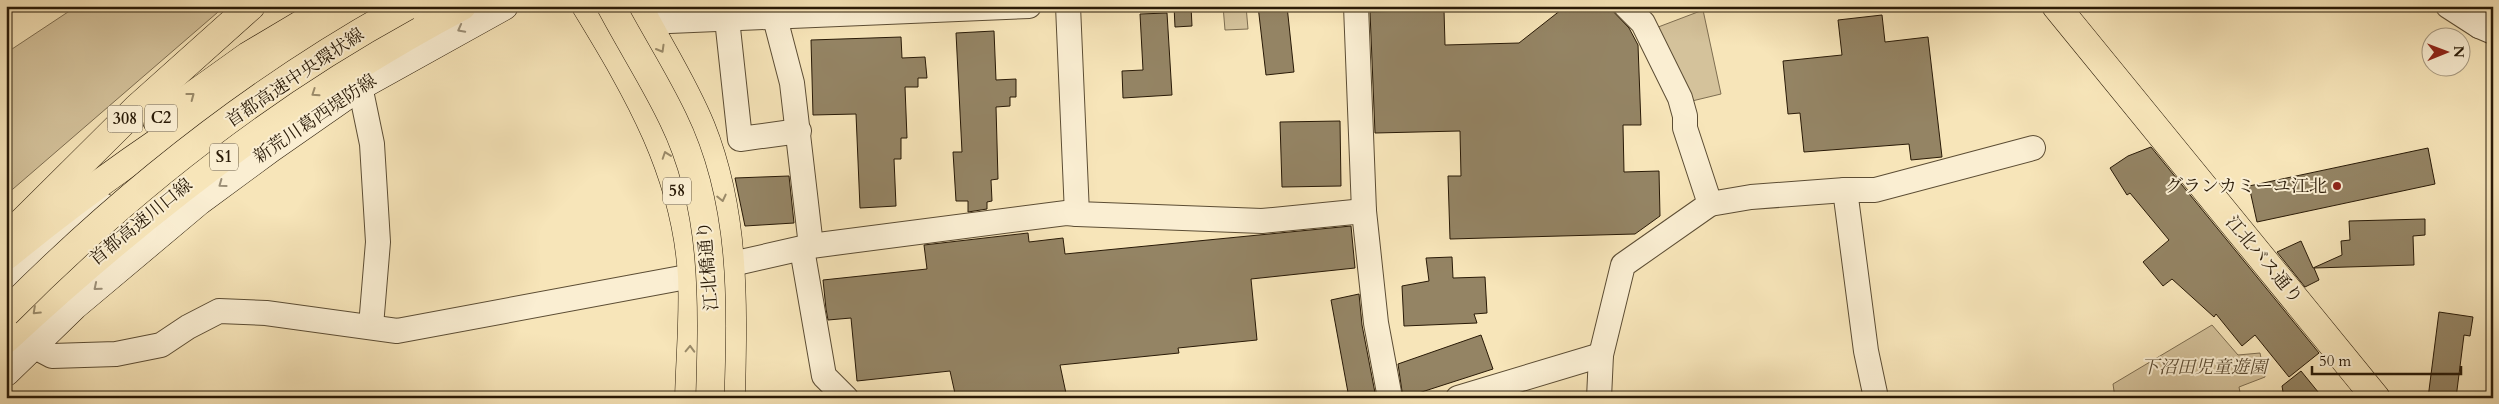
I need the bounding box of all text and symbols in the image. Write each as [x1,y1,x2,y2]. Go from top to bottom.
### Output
street label: 首都高速中央環状線 [221,22,369,134]
one-way arrow [457,23,466,33]
north arrow [2422,28,2472,78]
one-way arrow [655,43,665,52]
text: N [2449,46,2468,58]
street label: 新荒川葛西堤防線 [248,68,382,170]
one-way arrow [311,87,321,96]
one-way arrow [185,93,195,102]
road number: C2 [145,105,177,132]
road number: 308 [108,106,142,132]
road number: S1 [210,144,238,170]
one-way arrow [661,151,671,159]
street label: 首都高速川口線 [84,173,198,271]
place label: グランカミーユ江北 [2165,174,2327,199]
one-way arrow [218,178,228,187]
road number: 58 [663,178,691,205]
marker: グランカミーユ江北 [2331,180,2343,192]
one-way arrow [716,194,727,203]
street label: 江北バス通り [2220,211,2308,309]
street label: 江北橋通り [692,220,724,312]
one-way arrow [93,282,102,291]
one-way arrow [32,306,41,315]
scale bar [2312,344,2460,376]
one-way arrow [685,345,695,352]
text: 50 m [2319,351,2351,371]
park label: 下沼田児童遊園 [2141,355,2270,380]

